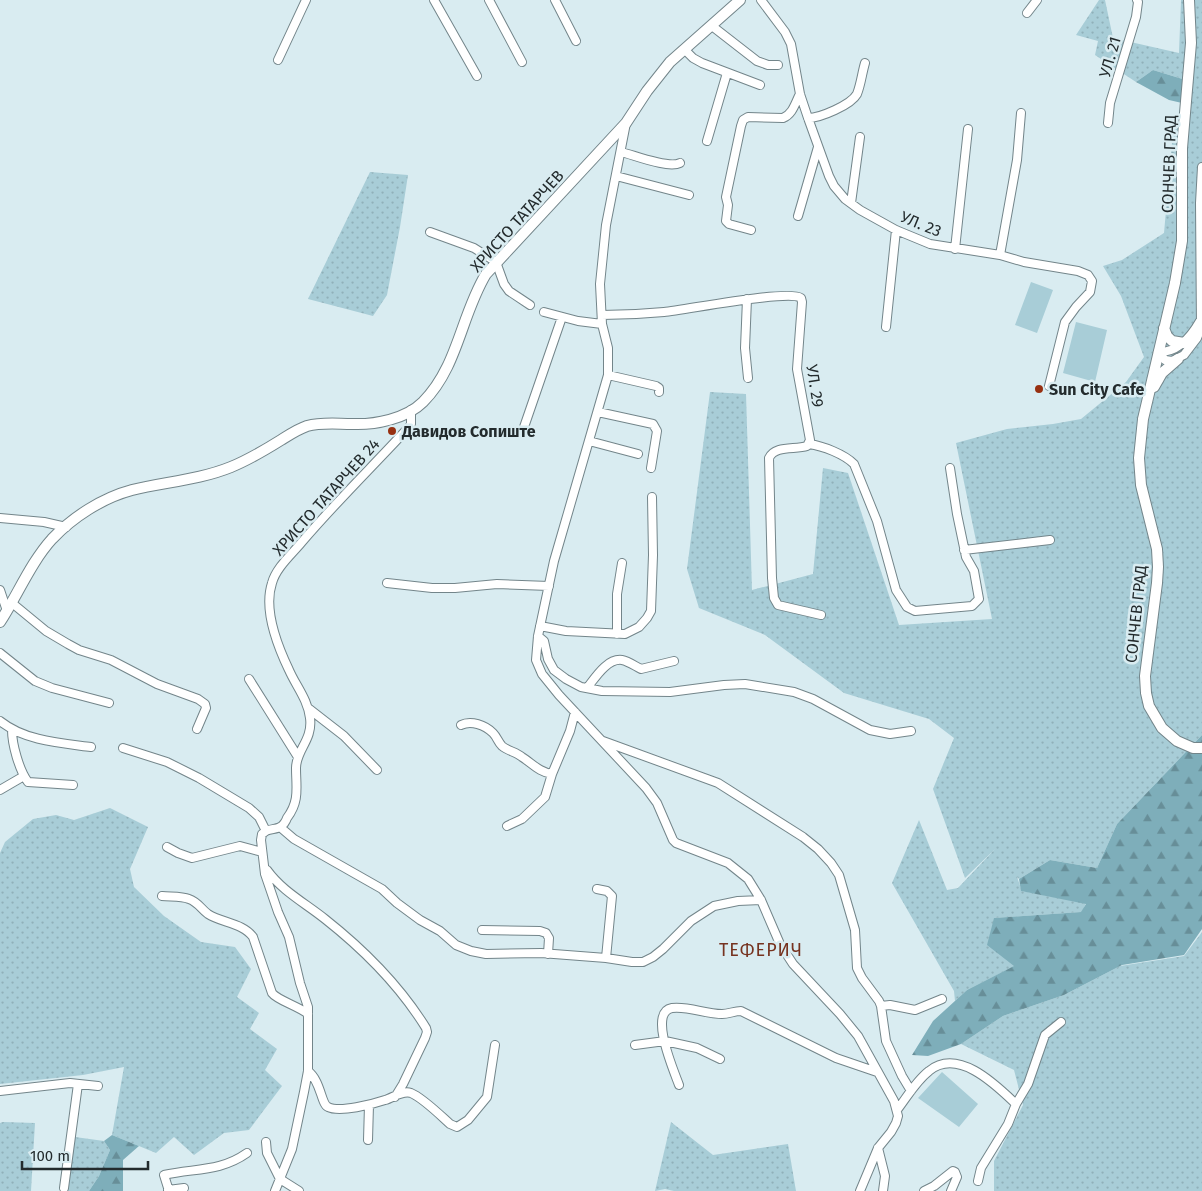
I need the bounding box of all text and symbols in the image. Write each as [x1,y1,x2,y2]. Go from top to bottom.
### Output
street label: УЛ. 21 [1095,35,1125,79]
street label: СОНЧЕВ ГРАД [1158,114,1180,213]
street label: ХРИСТО ТАТАРЧЕВ [466,166,568,276]
street label: УЛ. 23 [898,207,944,241]
street label: УЛ. 29 [802,363,828,409]
place label: Sun City Cafe [1049,380,1145,399]
marker: Sun City Cafe [1033,383,1045,395]
place label: Давидов Сопиште [401,422,536,441]
marker: Давидов Сопиште [386,425,398,437]
street label: ХРИСТО ТАТАРЧЕВ 24 [268,434,384,559]
street label: СОНЧЕВ ГРАД [1121,564,1151,664]
district label: ТЕФЕРИЧ [719,939,803,961]
scale bar [22,1138,149,1170]
text: 100 m [30,1147,70,1165]

